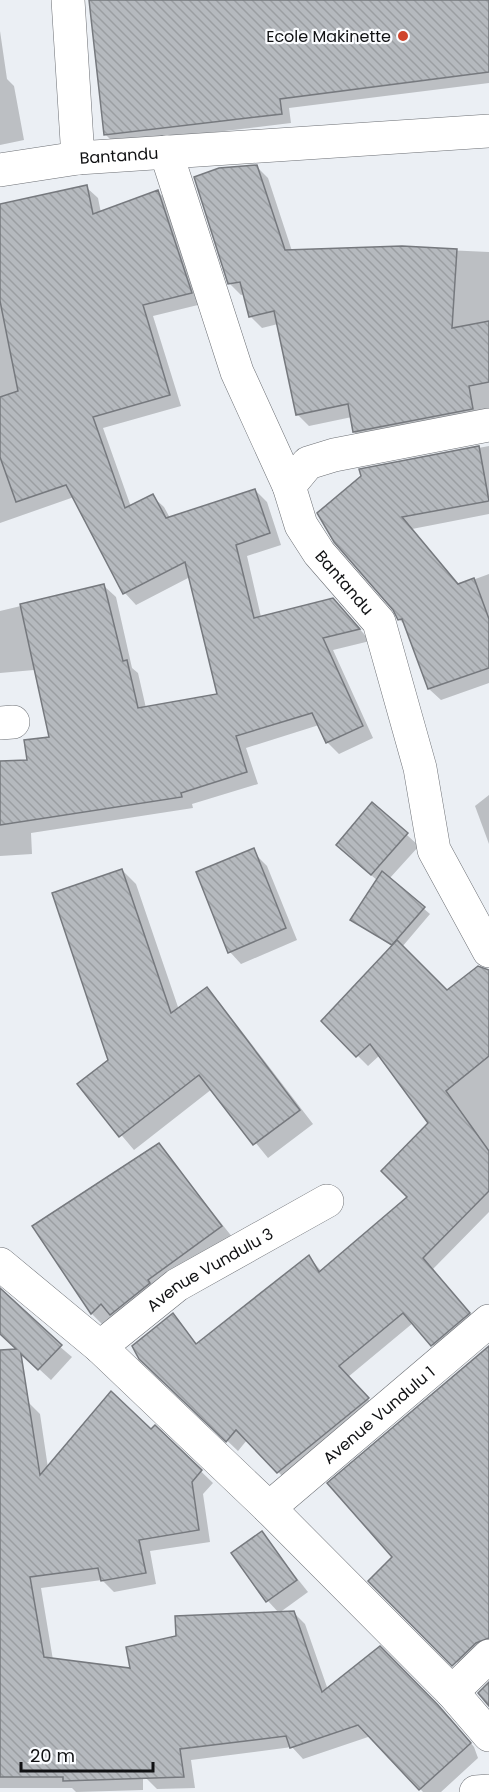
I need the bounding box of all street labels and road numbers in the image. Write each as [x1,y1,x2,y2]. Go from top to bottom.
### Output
street label: Bantandu [79,141,159,169]
street label: Bantandu [310,545,379,620]
street label: Avenue Vundulu 3 [142,1222,277,1317]
street label: Avenue Vundulu 1 [318,1361,440,1469]

